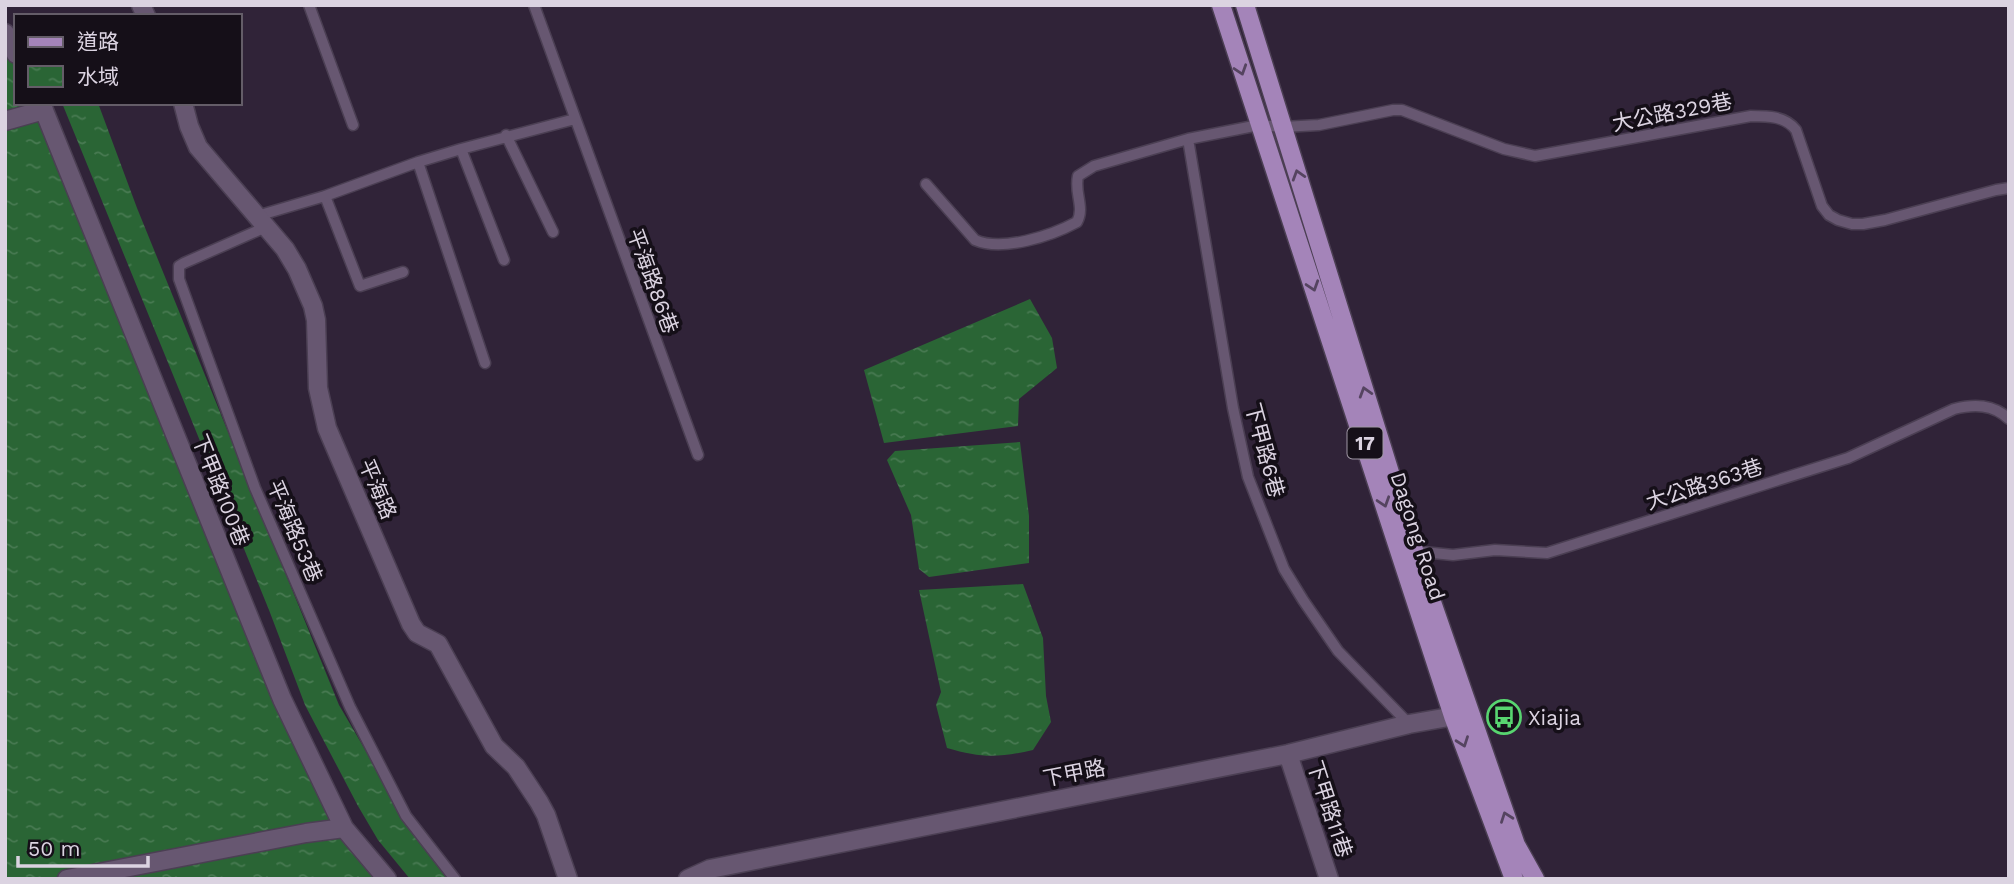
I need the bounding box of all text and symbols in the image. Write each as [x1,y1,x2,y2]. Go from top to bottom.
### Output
legend [14,14,242,105]
text: 道路 [77,29,119,54]
text: 水域 [77,64,119,89]
one-way arrow [1233,64,1248,76]
street label: 大公路329巷 [1610,88,1734,136]
one-way arrow [1291,169,1306,181]
street label: 平海路86巷 [622,225,684,337]
one-way arrow [1305,280,1320,292]
one-way arrow [1359,386,1374,398]
street label: 下甲路6巷 [1240,400,1290,500]
road number: 17 [1348,428,1382,458]
street label: 下甲路100巷 [187,430,255,550]
street label: 大公路363巷 [1642,453,1766,515]
street label: 平海路 [354,455,402,523]
street label: Dagong Road [1385,469,1451,603]
street label: 平海路53巷 [262,476,328,586]
one-way arrow [1376,496,1390,508]
bus stop icon: Xiajia [1485,698,1523,736]
place label: Xiajia [1528,705,1581,730]
one-way arrow [1455,735,1469,747]
street label: 下甲路 [1041,755,1107,791]
street label: 下甲路11巷 [1303,757,1357,861]
one-way arrow [1500,811,1514,823]
scale bar [18,824,147,868]
text: 50 m [28,836,80,861]

